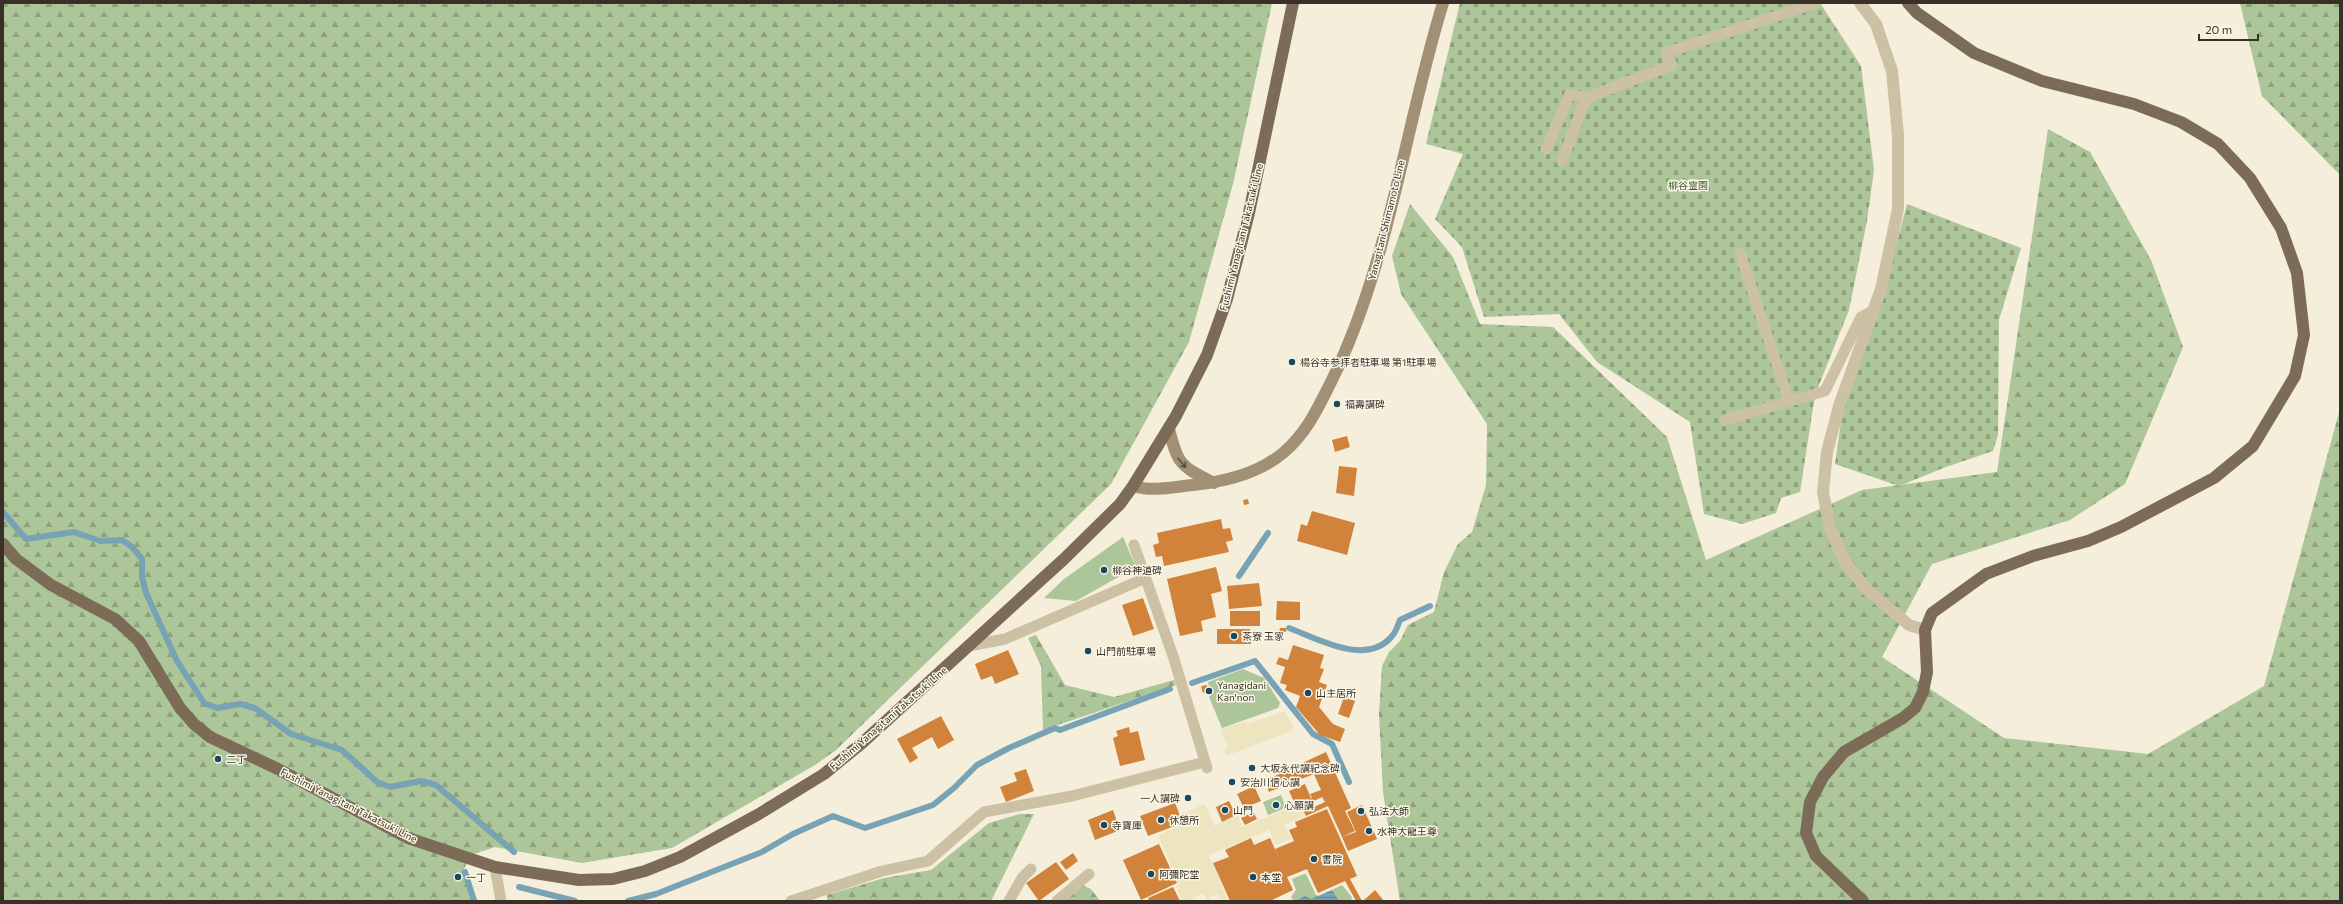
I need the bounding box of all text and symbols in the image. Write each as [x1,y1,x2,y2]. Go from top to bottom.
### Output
scale bar [2199,16,2258,42]
text: 20 m [2205,22,2232,36]
street label: Yanagitani Shimamoto Line [1365,159,1407,281]
street label: Fushimi Yanagitani Takatsuki Line [1217,162,1265,312]
park label: 柳谷霊園 [1668,179,1708,191]
place label: 楊谷寺参拝者駐車場 第1駐車場 [1300,356,1436,368]
marker: 楊谷寺参拝者駐車場 第1駐車場 [1287,357,1297,367]
place label: 福壽講碑 [1345,398,1385,410]
marker: 福壽講碑 [1332,399,1342,409]
one-way arrow [1178,458,1187,469]
place label: 柳谷神道碑 [1112,564,1162,576]
marker: 柳谷神道碑 [1099,565,1109,575]
place label: 茶寮 玉家 [1242,630,1284,642]
marker: 茶寮 玉家 [1229,631,1239,641]
place label: 山門前駐車場 [1096,645,1156,657]
marker: 山門前駐車場 [1083,646,1093,656]
street label: Fushimi Yanagitani Takatsuki Line [827,664,949,772]
place label: Yanagidani Kan'non [1217,679,1266,703]
marker: Yanagidani Kan'non [1204,686,1214,696]
place label: 山主居所 [1316,687,1356,699]
marker: 山主居所 [1303,688,1313,698]
place label: 二丁 [226,753,246,765]
marker: 二丁 [213,754,223,764]
place label: 大坂永代講紀念碑 [1260,762,1340,774]
marker: 大坂永代講紀念碑 [1247,763,1257,773]
street label: Fushimi Yanagitani Takatsuki Line [279,765,419,845]
place label: 安治川信心講 [1240,776,1300,788]
marker: 安治川信心講 [1227,777,1237,787]
place label: 一人講碑 [1140,792,1180,804]
marker: 一人講碑 [1183,793,1193,803]
place label: 心願講 [1284,799,1314,811]
marker: 心願講 [1271,800,1281,810]
place label: 山門 [1233,804,1253,816]
marker: 山門 [1220,805,1230,815]
place label: 弘法大師 [1369,805,1409,817]
marker: 弘法大師 [1356,806,1366,816]
place label: 休憩所 [1169,814,1199,826]
marker: 休憩所 [1156,815,1166,825]
place label: 寺寶庫 [1112,819,1142,831]
marker: 寺寶庫 [1099,820,1109,830]
place label: 水神大龍王尊 [1377,825,1437,837]
marker: 水神大龍王尊 [1364,826,1374,836]
place label: 書院 [1322,853,1342,865]
marker: 書院 [1309,854,1319,864]
place label: 阿彌陀堂 [1159,868,1199,880]
marker: 阿彌陀堂 [1146,869,1156,879]
place label: 一丁 [466,871,486,883]
place label: 本堂 [1261,871,1281,883]
marker: 一丁 [453,872,463,882]
marker: 本堂 [1248,872,1258,882]

